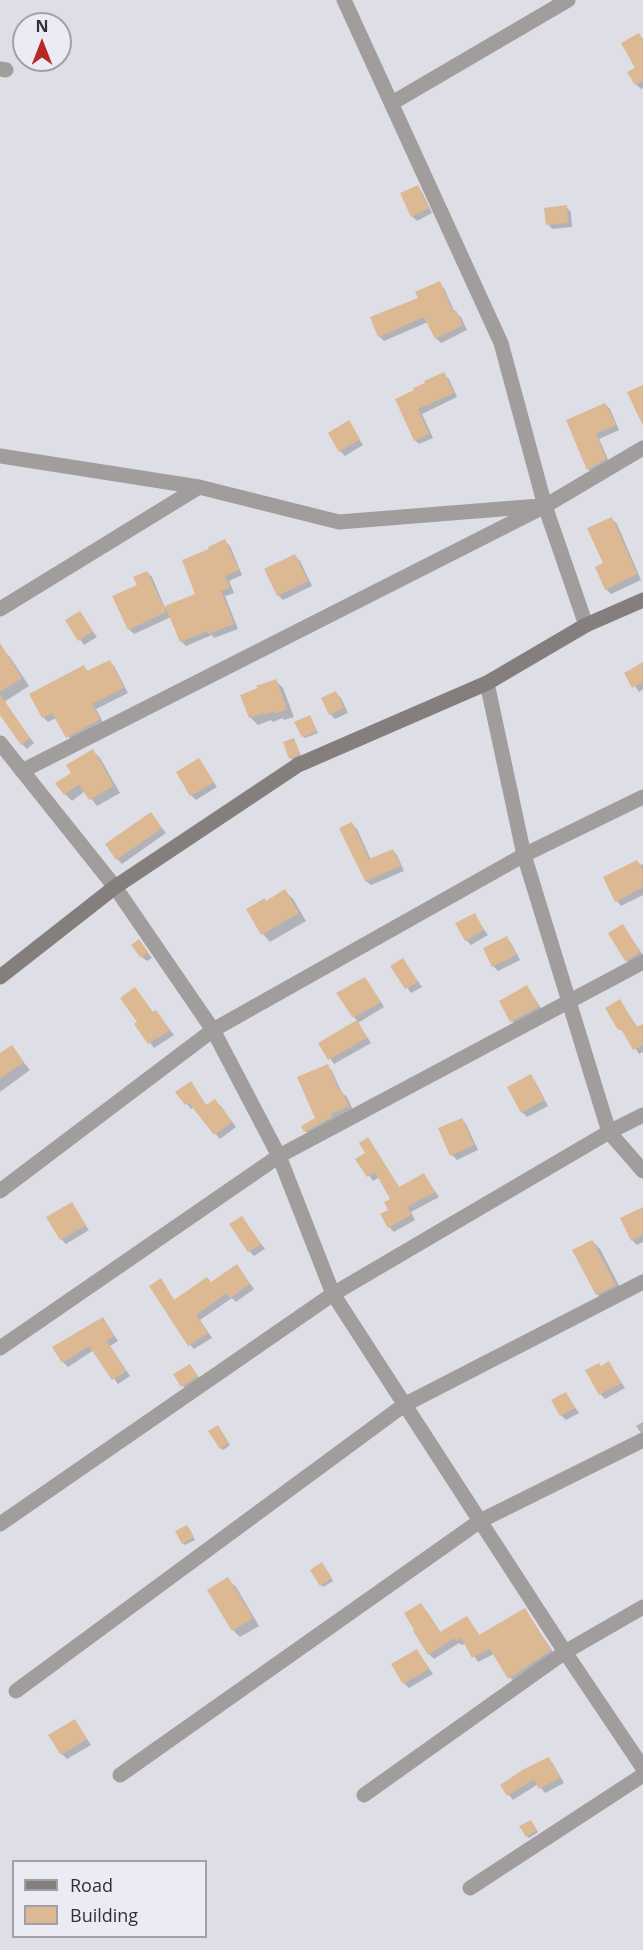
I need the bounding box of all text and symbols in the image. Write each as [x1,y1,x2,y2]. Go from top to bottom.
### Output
north arrow [12,12,72,72]
text: N [35,15,49,37]
legend [12,1860,207,1938]
text: Road [70,1873,113,1897]
text: Building [70,1903,138,1927]

